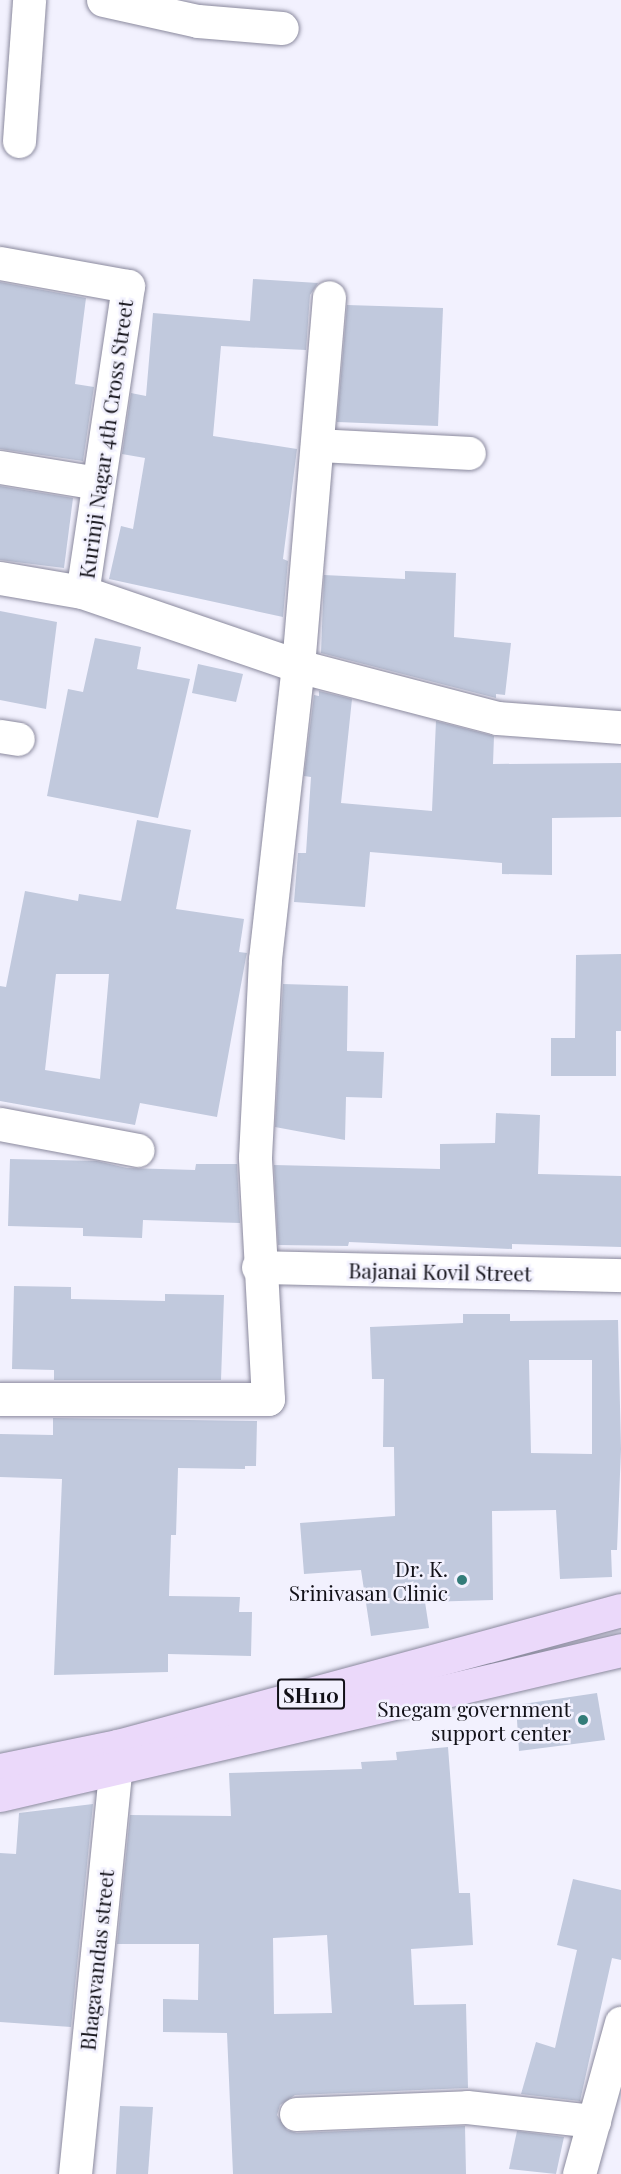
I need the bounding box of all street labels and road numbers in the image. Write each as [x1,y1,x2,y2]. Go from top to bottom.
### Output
street label: Kurinji Nagar 4th Cross Street [73,297,137,581]
street label: Bajanai Kovil Street [348,1257,532,1285]
road number: SH110 [276,1677,346,1711]
street label: Bhagavandas street [74,1868,118,2052]

